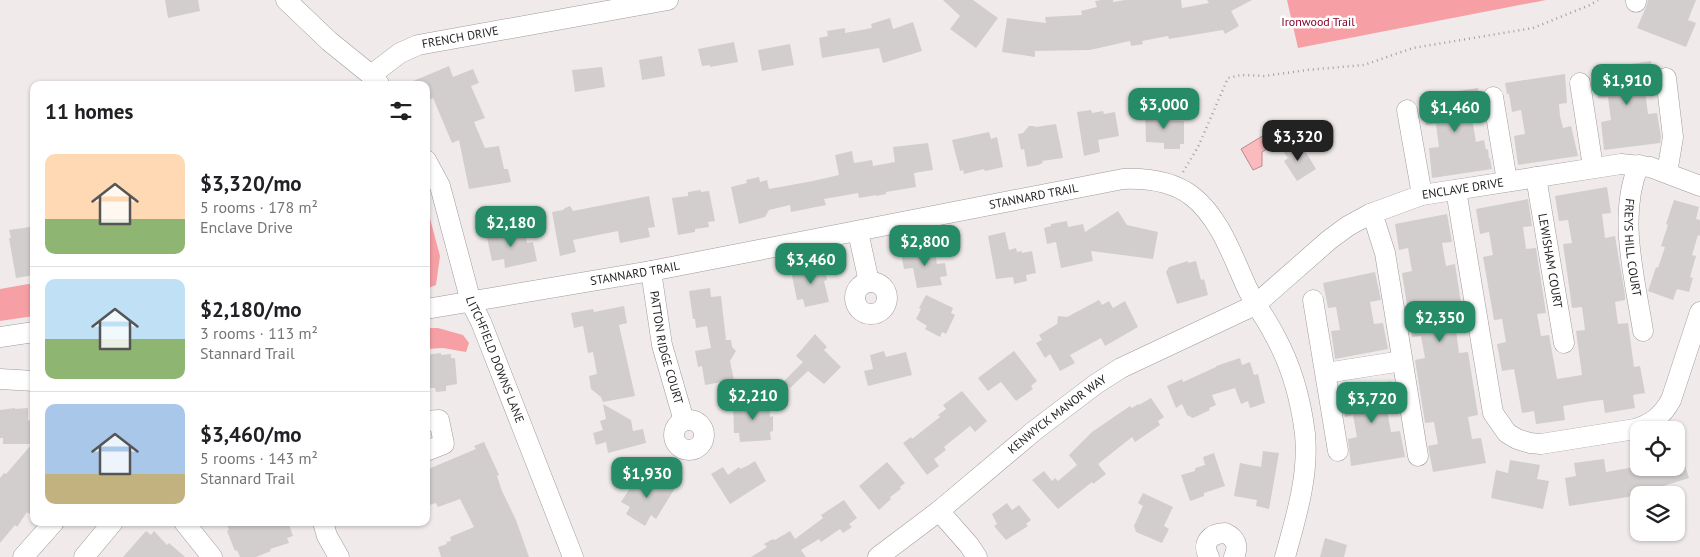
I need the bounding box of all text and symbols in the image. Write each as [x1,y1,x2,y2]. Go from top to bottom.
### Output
park label: Ironwood Trail [1281,14,1355,29]
street label: FRENCH DRIVE [421,23,500,51]
pin: $1,910 [1586,64,1668,106]
text: $1,910 [1602,70,1652,90]
pin: $3,000 [1123,88,1205,130]
pin: $1,460 [1414,90,1496,133]
text: $3,000 [1139,94,1189,114]
icon: filters [387,97,415,125]
text: $1,460 [1430,97,1480,117]
text: 11 homes [45,98,133,125]
pin: $3,320 [1257,120,1339,162]
text: $3,320 [1273,126,1323,146]
text: $3,320/mo [200,170,302,197]
icon: home [85,174,145,234]
street label: ENCLAVE DRIVE [1421,174,1505,202]
street label: STANNARD TRAIL [988,180,1079,212]
text: 5 rooms · 178 m² [200,197,318,217]
street label: FREYS HILL COURT [1621,198,1645,298]
pin: $2,180 [470,206,552,248]
text: $2,180 [486,212,536,232]
street label: LEWISHAM COURT [1535,212,1566,310]
text: Enclave Drive [200,217,293,237]
pin: $2,800 [884,224,966,267]
text: $2,800 [900,231,950,251]
pin: $3,460 [770,242,852,285]
text: $3,460 [786,249,836,269]
street label: STANNARD TRAIL [589,258,681,288]
street label: PATTON RIDGE COURT [647,290,687,406]
street label: LITCHFIELD DOWNS LANE [463,295,528,425]
text: $2,180/mo [200,296,302,323]
icon: home [85,299,145,359]
pin: $2,350 [1399,300,1481,343]
text: $2,350 [1415,307,1465,327]
text: 3 rooms · 113 m² [200,323,318,343]
text: Stannard Trail [200,343,295,363]
street label: KENWYCK MANOR WAY [1004,371,1109,457]
pin: $2,210 [712,378,794,421]
pin: $3,720 [1331,382,1413,424]
text: $2,210 [728,385,778,405]
text: $3,720 [1347,388,1397,408]
text: $3,460/mo [200,421,302,448]
map controls [1630,421,1685,541]
button: locate [1630,421,1685,476]
icon: home [85,424,145,484]
text: 5 rooms · 143 m² [200,448,318,468]
pin: $1,930 [606,456,688,499]
text: $1,930 [622,463,672,483]
text: Stannard Trail [200,468,295,488]
button: layers [1630,486,1685,541]

